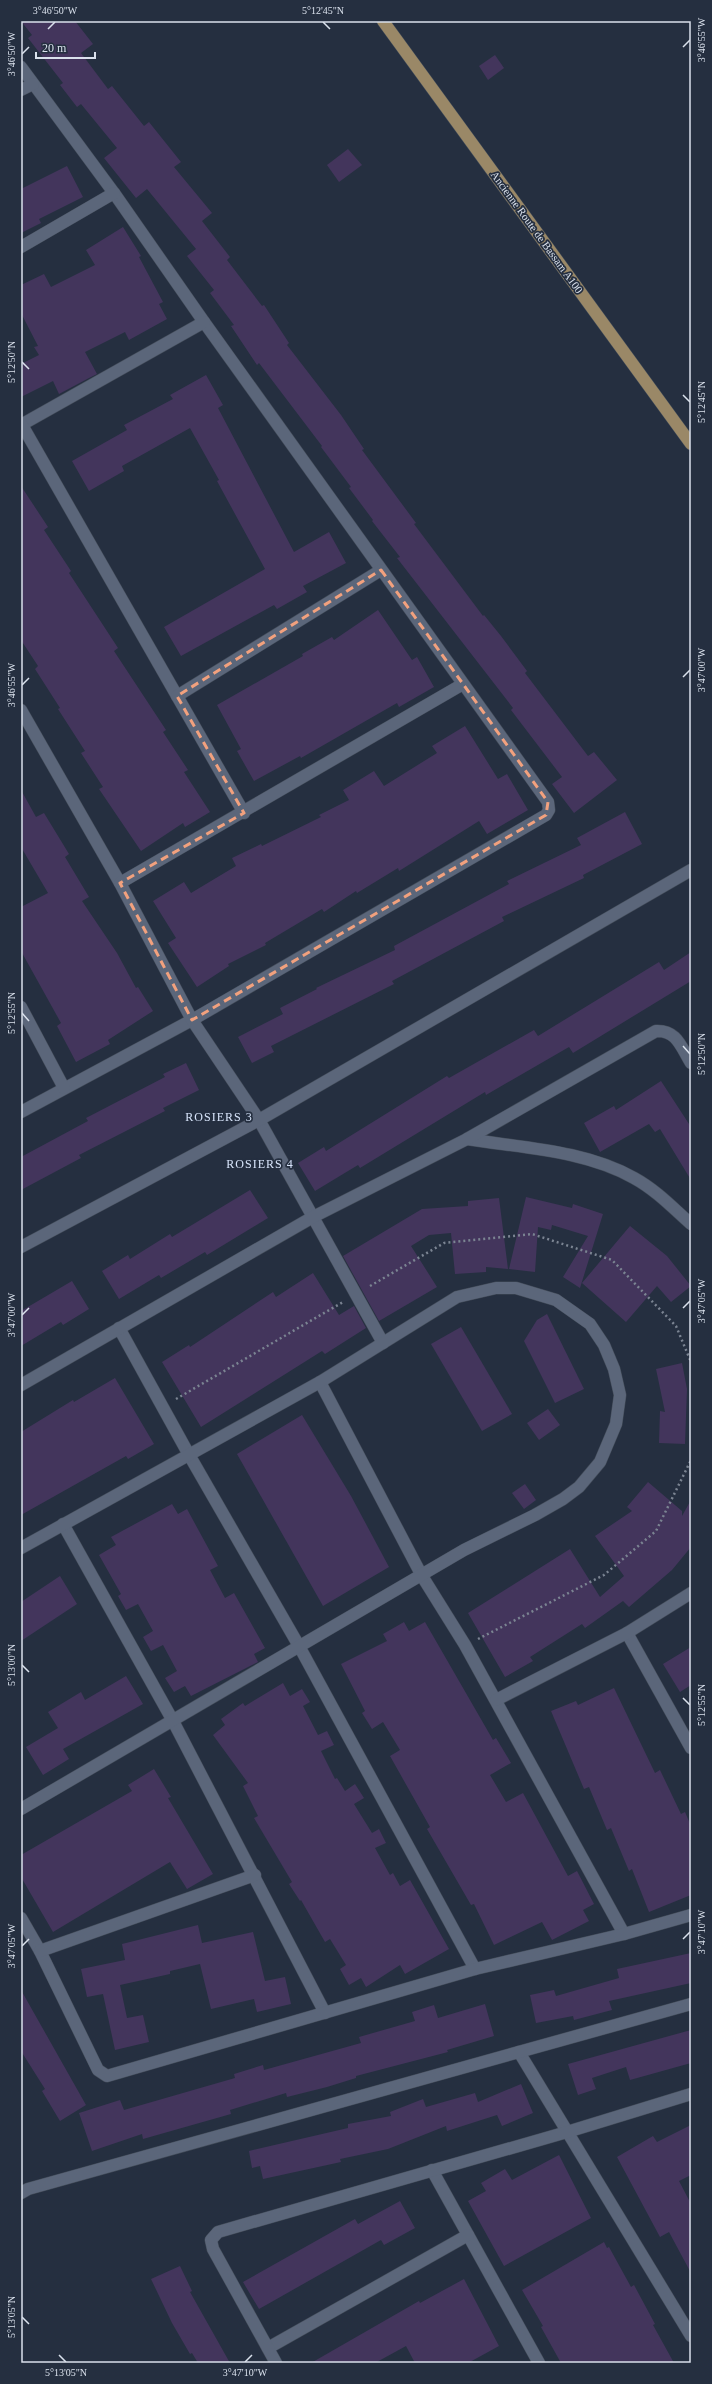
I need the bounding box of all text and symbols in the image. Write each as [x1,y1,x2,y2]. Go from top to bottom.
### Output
text: 3°46'50"W [33,5,78,16]
text: 5°12'45"N [302,5,344,16]
text: 3°46'55"W [696,17,707,62]
text: 3°46'50"W [6,31,17,76]
scale bar [36,34,95,60]
text: 20 m [42,41,67,55]
street label: Ancienne Route de Bassam A100 [489,169,586,296]
text: 5°12'50"N [6,341,17,383]
text: 5°12'45"N [696,381,707,423]
text: 3°47'00"W [696,647,707,692]
text: 3°46'55"W [6,662,17,707]
text: 5°12'55"N [6,992,17,1034]
text: 5°12'50"N [696,1033,707,1075]
district label: ROSIERS 3 [185,1110,253,1124]
district label: ROSIERS 4 [226,1157,294,1171]
text: 3°47'05"W [696,1278,707,1323]
text: 3°47'00"W [6,1292,17,1337]
text: 5°13'00"N [6,1644,17,1686]
text: 5°12'55"N [696,1684,707,1726]
text: 3°47'10"W [696,1909,707,1954]
text: 3°47'05"W [6,1923,17,1968]
text: 5°13'05"N [6,2296,17,2338]
text: 5°13'05"N [45,2367,87,2378]
text: 3°47'10"W [223,2367,268,2378]

